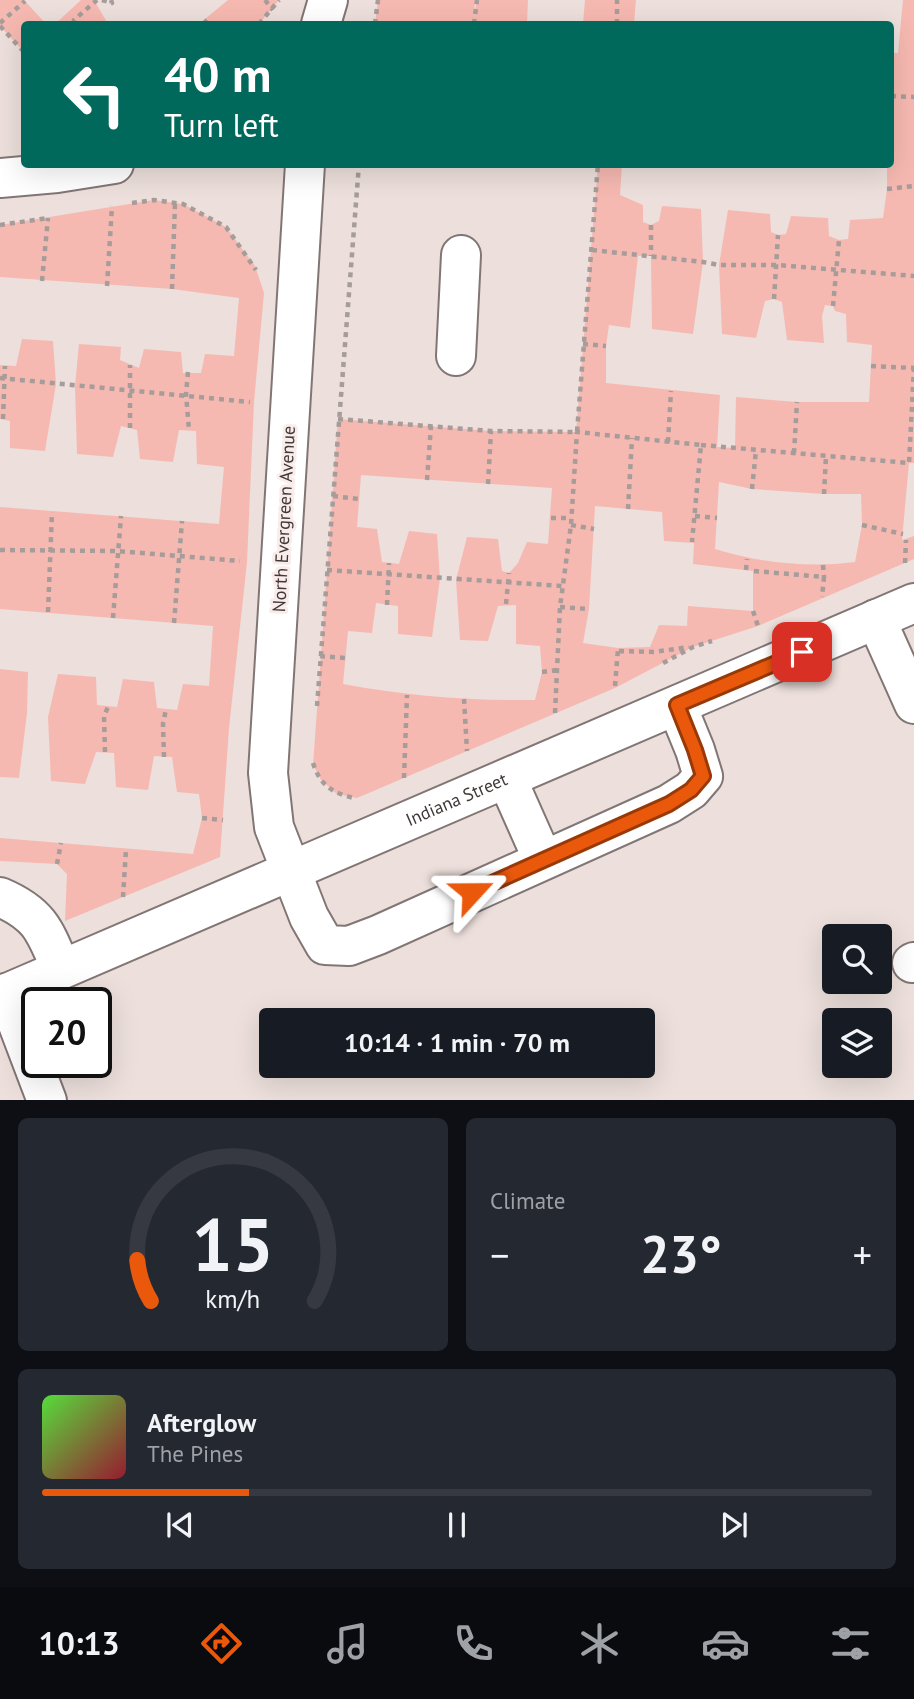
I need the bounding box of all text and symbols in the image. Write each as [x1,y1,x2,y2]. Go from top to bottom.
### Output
text: 40 m [164,42,271,106]
icon: left [49,49,140,140]
text: Turn left [164,104,279,146]
street label: North Evergreen Avenue [267,425,300,613]
pin [772,622,832,682]
icon: arrive [783,633,821,671]
street label: Indiana Street [402,767,511,831]
position arrow [435,855,509,929]
map controls [822,924,892,1078]
button: search [822,924,892,994]
speed limit sign: 20 [21,987,112,1078]
button: layers [822,1008,892,1078]
text: 10:14 · 1 min · 70 m [344,1026,570,1059]
text: Climate [490,1186,565,1215]
text: 15 [192,1197,274,1291]
text: 23° [640,1220,722,1287]
text: − [490,1230,509,1279]
text: + [853,1230,872,1279]
text: km/h [206,1282,260,1314]
text: Afterglow [147,1406,256,1439]
text: The Pines [147,1439,243,1468]
icon: previous [161,1506,199,1544]
icon: pause [438,1506,476,1544]
icon: next [715,1506,753,1544]
icon: directions [197,1619,246,1668]
icon: music [323,1619,372,1668]
icon: phone [449,1619,498,1668]
icon: climate [575,1619,624,1668]
icon: car [701,1619,750,1668]
icon: filters [826,1619,875,1668]
text: 10:13 [38,1622,120,1664]

